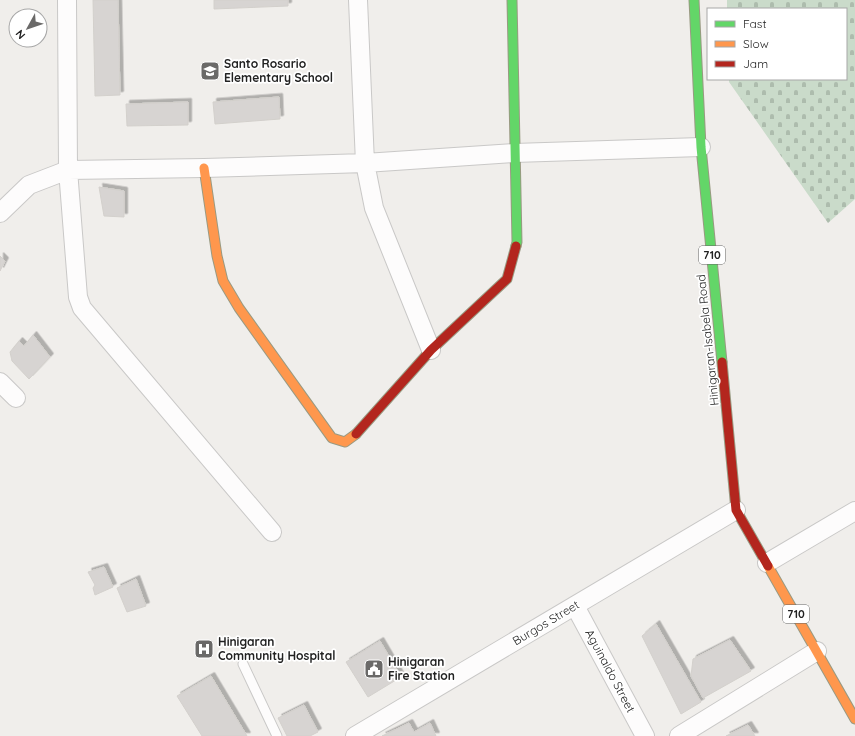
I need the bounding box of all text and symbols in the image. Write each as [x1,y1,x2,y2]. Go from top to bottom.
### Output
north arrow [8,8,48,48]
legend [707,8,847,80]
text: Fast [743,16,767,31]
text: N [12,27,28,42]
text: Slow [743,36,769,51]
place label: Santo Rosario Elementary School [224,56,333,85]
text: Jam [743,56,768,71]
school or university icon: Santo Rosario Elementary School [199,60,221,82]
road number: 710 [699,246,725,264]
street label: Hinigaran-Isabela Road [693,274,722,406]
street label: Burgos Street [510,597,582,648]
road number: 710 [783,605,809,623]
street label: Aguinaldo Street [582,627,639,715]
place label: Hinigaran Community Hospital [218,634,335,663]
hospital icon: Hinigaran Community Hospital [193,638,215,660]
place label: Hinigaran Fire Station [388,654,455,683]
public building icon: Hinigaran Fire Station [363,658,385,680]

